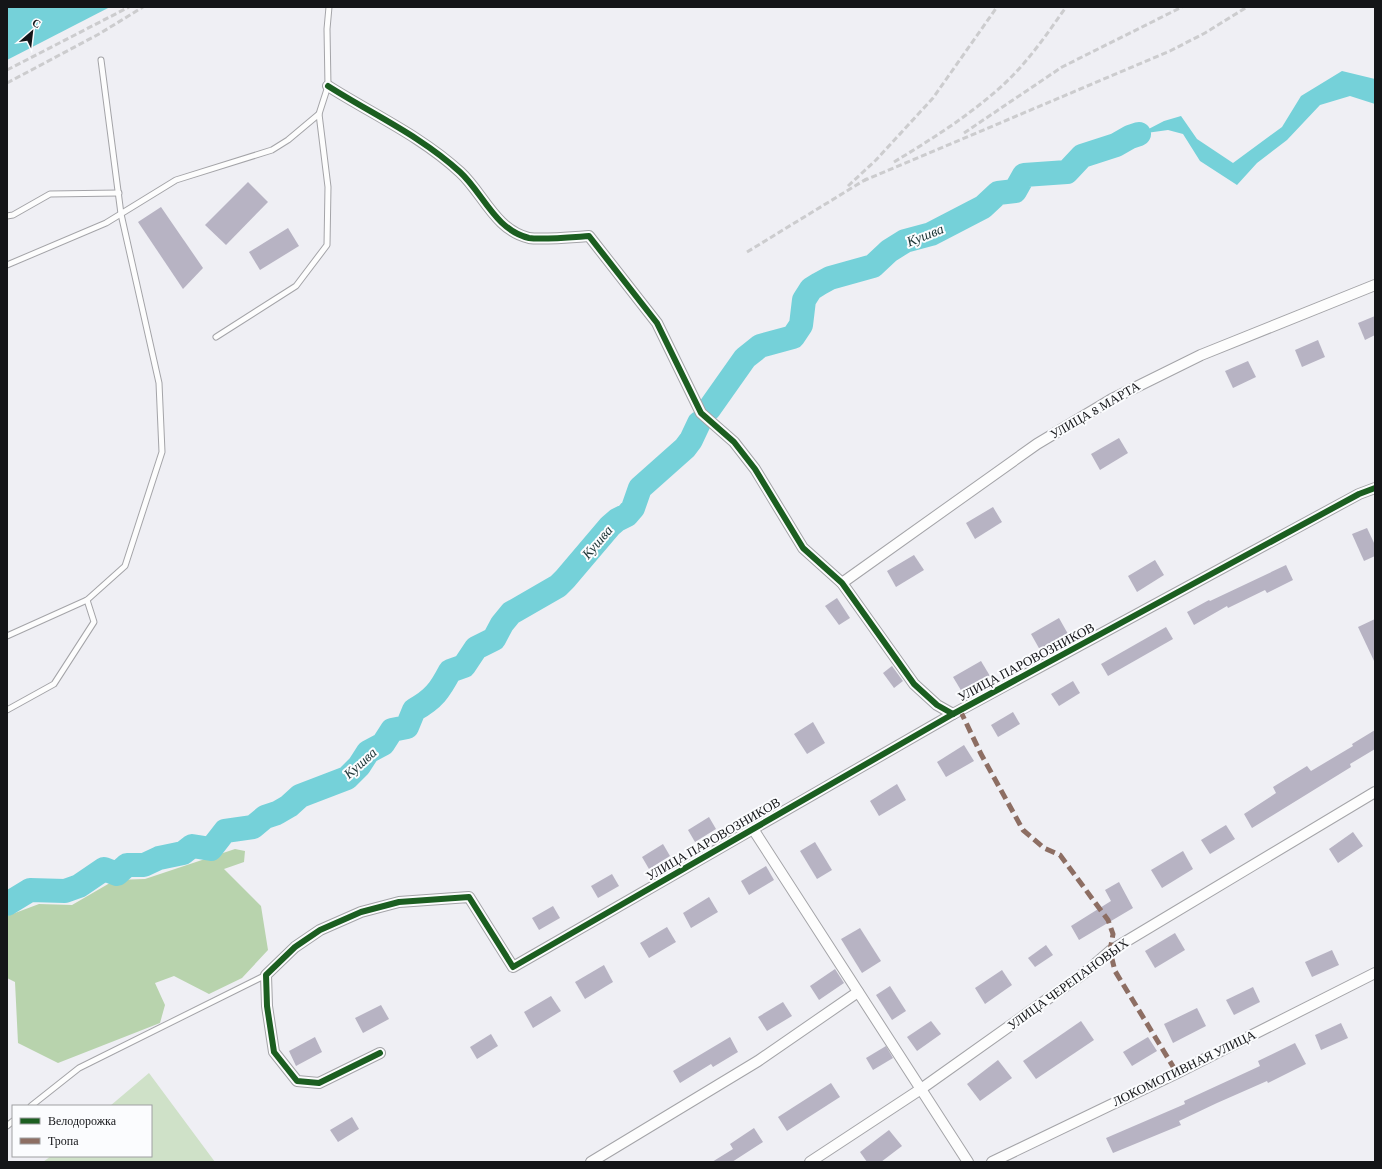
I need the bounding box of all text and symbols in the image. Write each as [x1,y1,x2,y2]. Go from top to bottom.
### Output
north arrow [12,12,52,52]
text: С [30,16,43,30]
water label: Кушва [903,220,946,250]
street label: УЛИЦА 8 МАРТА [1047,378,1143,442]
water label: Кушва [578,522,616,563]
street label: УЛИЦА ПАРОВОЗНИКОВ [955,619,1097,704]
water label: Кушва [340,744,380,782]
street label: УЛИЦА ПАРОВОЗНИКОВ [643,794,783,884]
street label: УЛИЦА ЧЕРЕПАНОВЫХ [1005,935,1132,1033]
street label: ЛОКОМОТИВНАЯ УЛИЦА [1110,1026,1259,1109]
legend [12,1105,152,1157]
text: Велодорожка [48,1114,117,1128]
text: Тропа [48,1134,79,1148]

